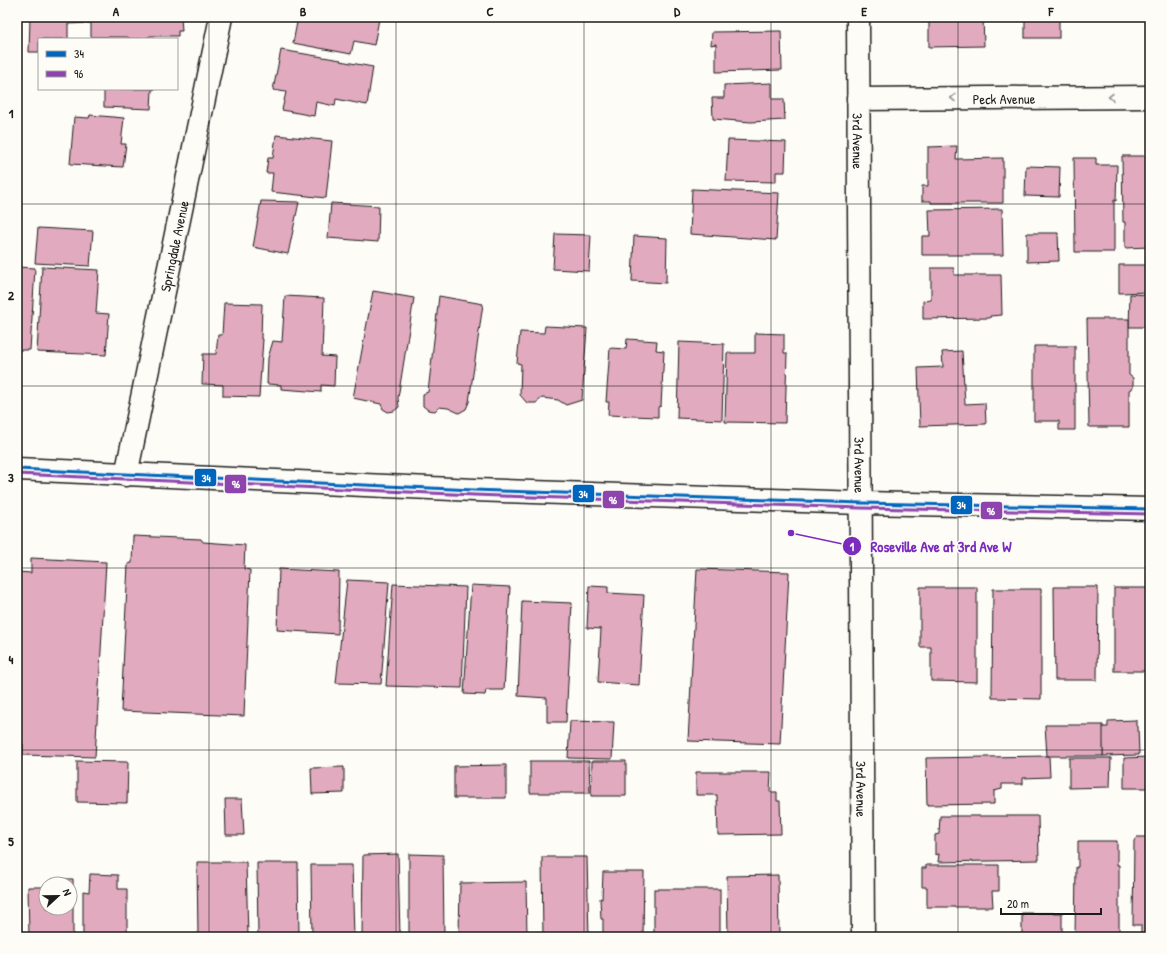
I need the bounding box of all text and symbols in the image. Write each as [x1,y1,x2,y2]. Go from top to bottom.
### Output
text: A [113,2,120,20]
text: B [300,2,307,20]
text: C [486,2,494,20]
text: D [674,2,681,20]
text: E [861,2,867,20]
text: F [1048,2,1055,20]
legend [38,38,178,90]
text: 34 [74,45,84,62]
text: 96 [74,65,83,82]
street label: Peck Avenue [973,88,1036,108]
one-way arrow [1108,93,1114,101]
one-way arrow [950,94,956,102]
text: 1 [9,104,14,122]
street label: 3rd Avenue [849,113,868,169]
street label: Springdale Avenue [155,198,192,293]
text: 2 [8,286,15,304]
street label: 3rd Avenue [851,437,870,493]
text: 3 [8,468,14,486]
line badge: 34 [194,468,217,487]
text: 34 [201,471,211,485]
line badge: 96 [224,474,247,494]
text: 96 [232,477,241,491]
line badge: 34 [572,484,595,503]
text: 34 [578,487,588,501]
line badge: 96 [602,490,625,509]
text: 96 [609,493,618,507]
line badge: 34 [950,495,973,515]
text: 34 [956,498,966,512]
line badge: 96 [980,501,1003,520]
text: 96 [987,504,996,518]
callout: Roseville Ave at 3rd Ave W [842,533,1019,560]
text: Roseville Ave at 3rd Ave W [871,536,1012,557]
text: 1 [850,538,855,555]
text: 4 [9,650,14,668]
street label: 3rd Avenue [853,761,872,817]
text: 5 [8,832,14,850]
north arrow [38,876,78,916]
text: N [60,887,75,898]
scale bar [1001,890,1101,916]
text: 20 m [1007,895,1029,912]

